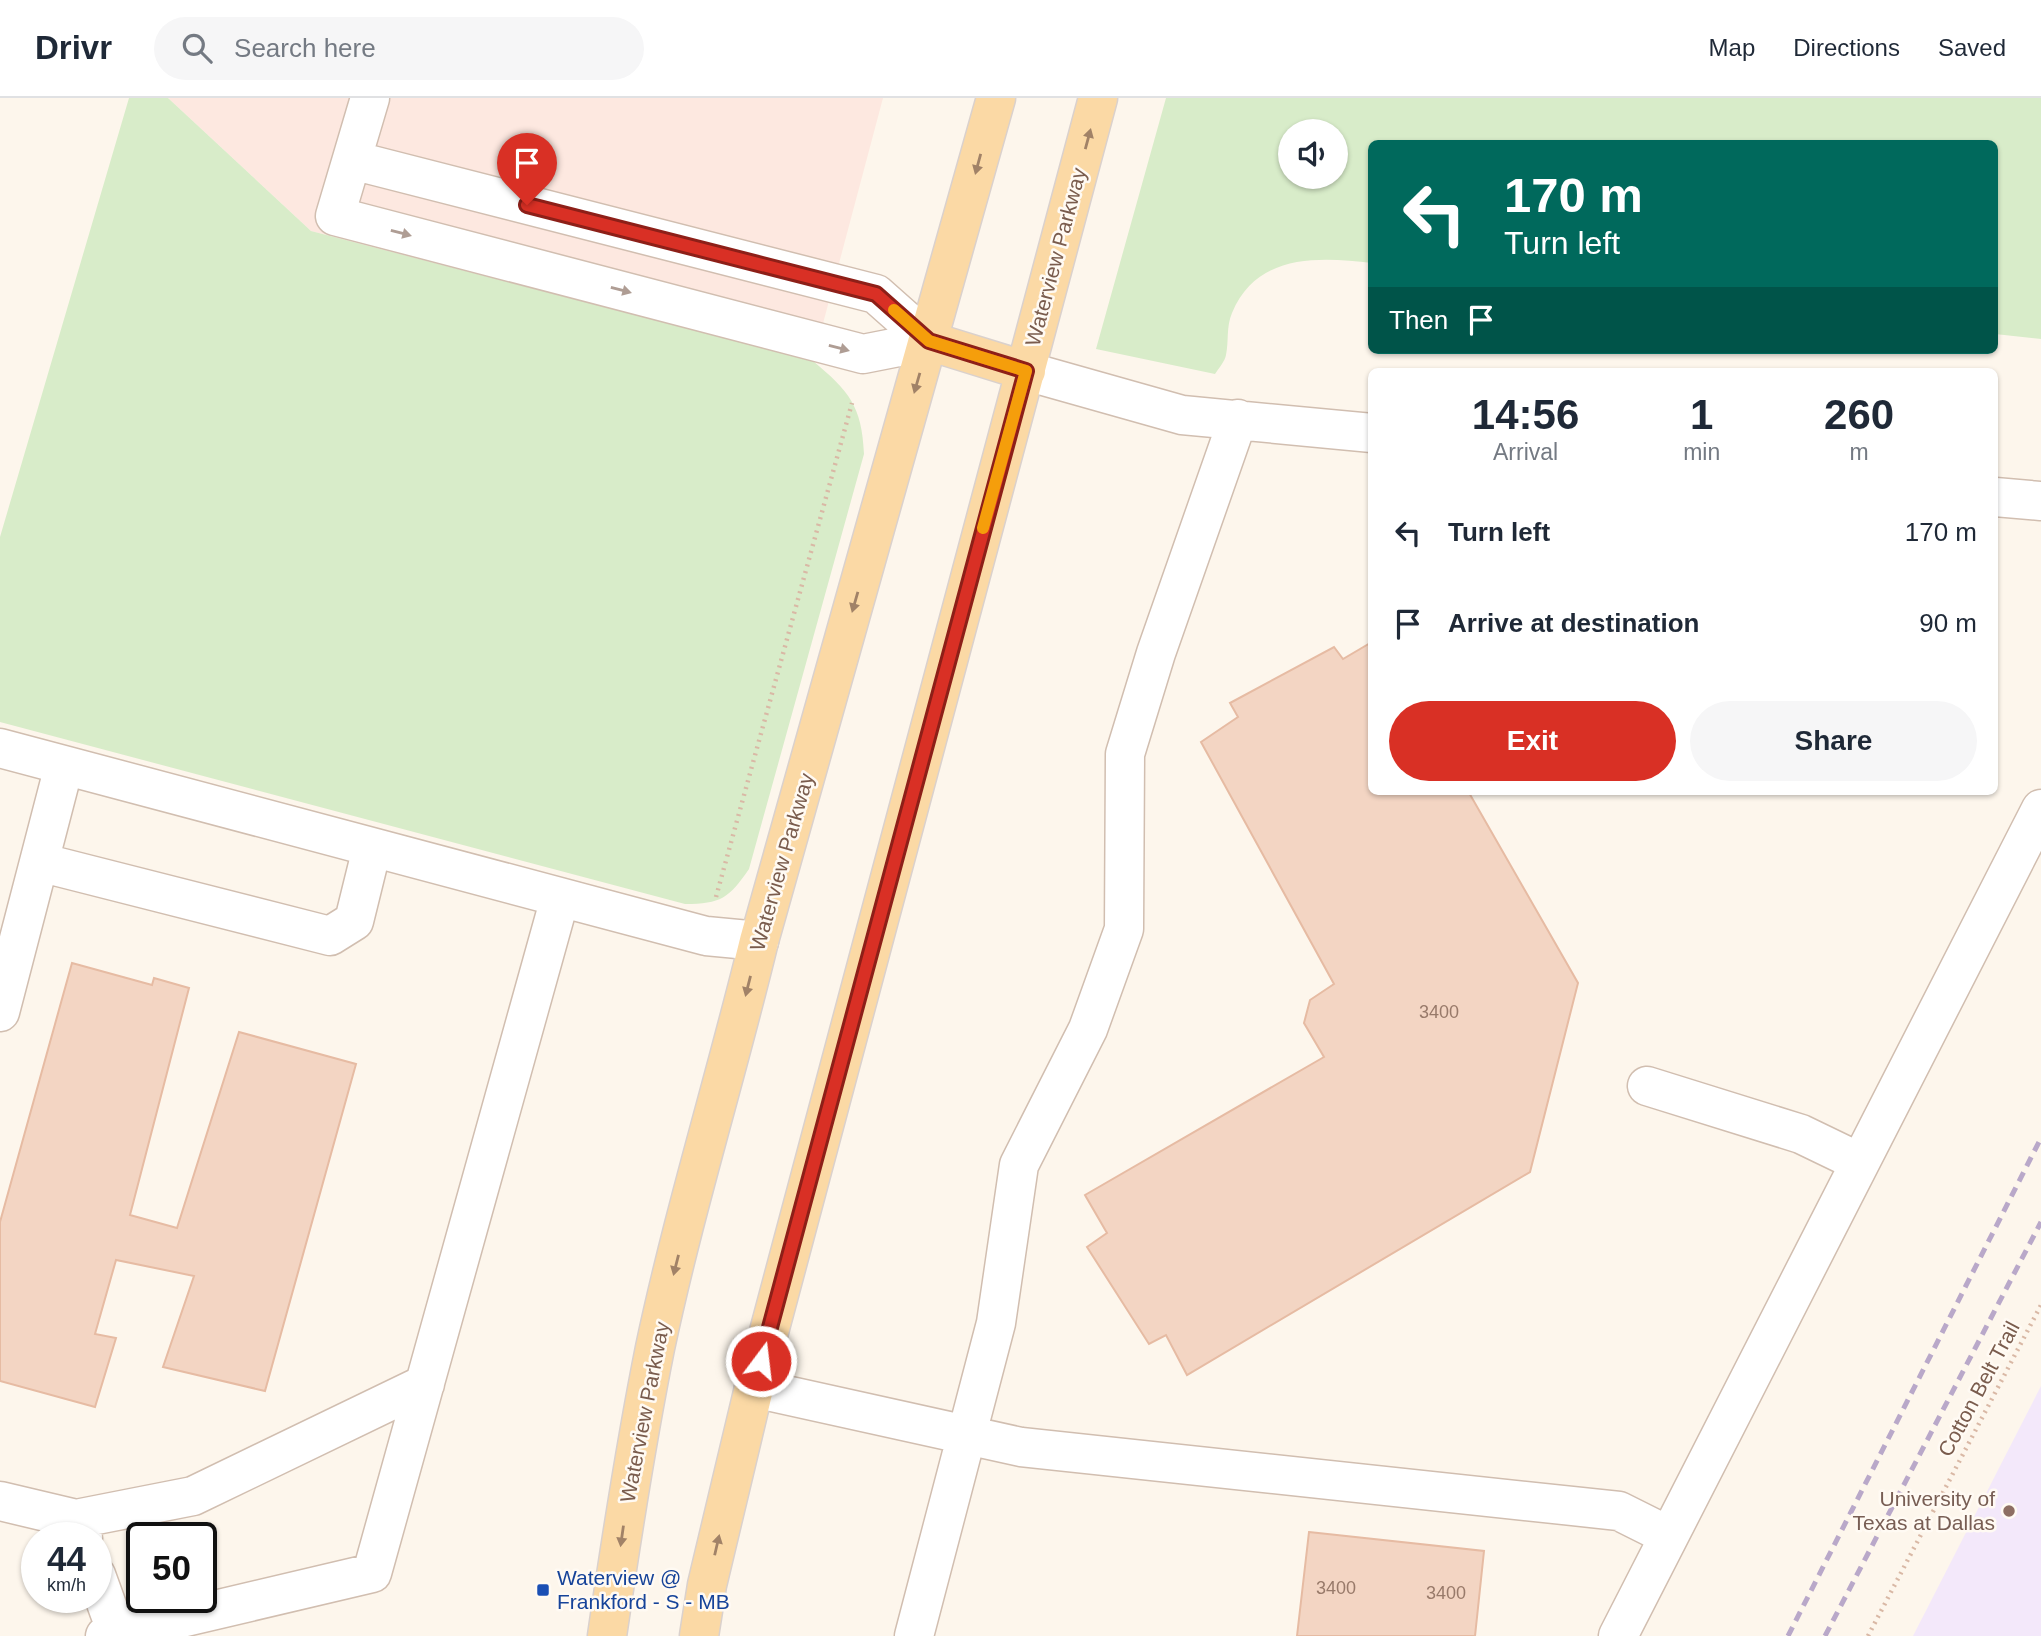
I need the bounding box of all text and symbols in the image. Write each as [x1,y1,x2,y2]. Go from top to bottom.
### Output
search box [154,17,644,80]
text: Drivr [35,29,112,66]
icon: search [178,29,216,67]
text: Search here [234,33,376,63]
text: Map [1709,34,1755,61]
text: Directions [1793,34,1900,61]
text: Saved [1938,34,2006,61]
map controls [1278,119,1348,189]
button: sound [1278,119,1348,189]
one-way arrow [1083,128,1093,149]
pin [497,133,557,205]
icon: arrive [508,144,546,182]
one-way arrow [972,153,983,175]
street label: Waterview Parkway [1021,165,1091,349]
icon: left [1389,168,1480,259]
text: 170 m [1504,168,1643,222]
text: Turn left [1504,225,1620,261]
one-way arrow [390,228,412,239]
one-way arrow [611,285,633,296]
icon: arrive [1462,301,1500,339]
text: Then [1389,305,1448,335]
one-way arrow [829,343,850,353]
one-way arrow [912,373,922,394]
text: 14:56 [1472,391,1579,438]
text: 1 [1690,391,1713,438]
text: 260 [1824,391,1894,438]
text: Arrival [1493,439,1558,465]
text: min [1683,439,1720,465]
text: m [1850,439,1869,465]
icon: left [1389,514,1427,552]
text: Turn left [1448,517,1550,547]
text: 170 m [1905,517,1977,547]
one-way arrow [850,592,860,613]
icon: arrive [1389,605,1427,643]
text: Arrive at destination [1448,608,1699,638]
text: 90 m [1919,608,1977,638]
button: Exit [1389,701,1676,781]
button: Share [1690,701,1977,781]
street label: Waterview Parkway [745,770,818,953]
one-way arrow [742,975,753,997]
house number: 3400 [1419,1002,1459,1022]
one-way arrow [670,1254,681,1276]
street label: Cotton Belt Trail [1933,1317,2024,1460]
street label: Waterview Parkway [616,1319,673,1504]
position arrow [724,1324,798,1398]
place label: University of Texas at Dallas [1853,1487,1995,1534]
marker: University of Texas at Dallas [2001,1503,2017,1519]
speed limit sign: 50 [126,1522,217,1613]
one-way arrow [616,1525,627,1547]
one-way arrow [712,1534,723,1556]
text: 44 [47,1539,86,1578]
place label: Waterview @ Frankford - S - MB [557,1566,730,1613]
text: km/h [47,1575,86,1595]
house number: 3400 [1316,1578,1356,1598]
marker: Waterview @ Frankford - S - MB [535,1582,551,1598]
house number: 3400 [1426,1583,1466,1603]

